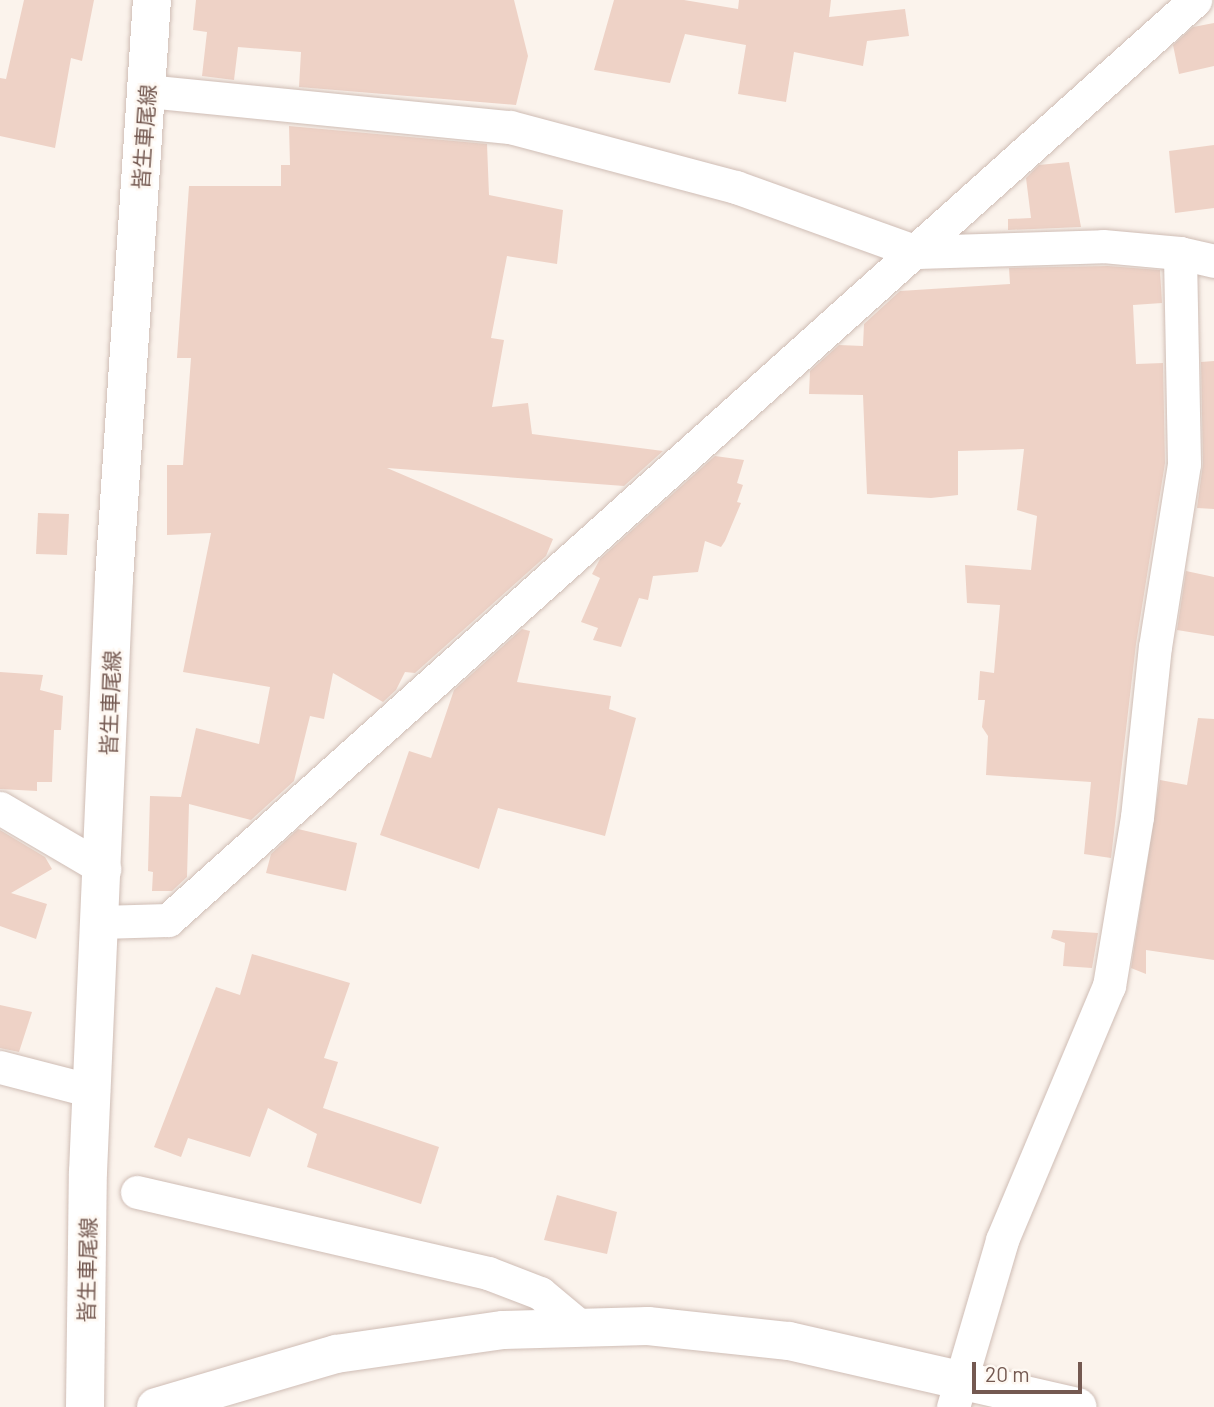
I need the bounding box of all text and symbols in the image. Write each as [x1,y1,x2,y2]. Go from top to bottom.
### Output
street label: 皆生車尾線 [128,84,160,190]
street label: 皆生車尾線 [96,650,124,756]
street label: 皆生車尾線 [73,1217,101,1323]
scale bar [976,1348,1086,1392]
text: 20 m [985,1361,1030,1386]

